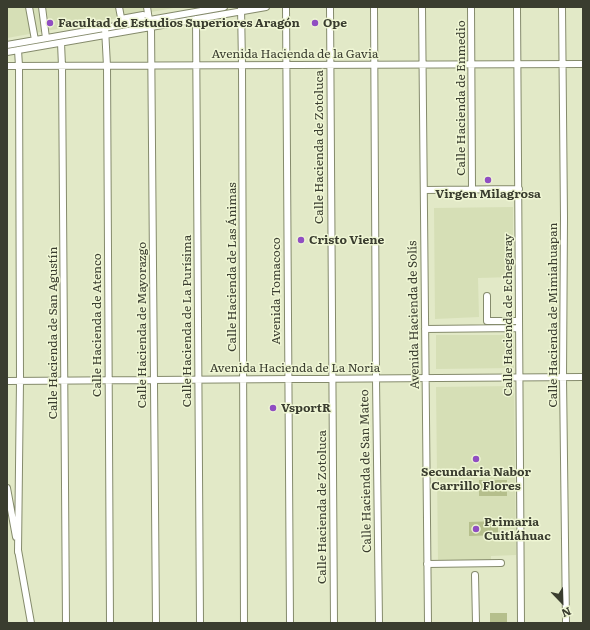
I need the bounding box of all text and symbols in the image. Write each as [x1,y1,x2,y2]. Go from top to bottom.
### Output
place label: Facultad de Estudios Superiores Aragón [58,16,300,30]
place label: Ope [323,16,347,30]
marker: Facultad de Estudios Superiores Aragón [45,18,55,28]
marker: Ope [310,18,320,28]
street label: Calle Hacienda de Enmedio [454,20,468,176]
street label: Avenida Hacienda de la Gavia [212,47,378,61]
street label: Calle Hacienda de Zotoluca [312,70,326,224]
marker: Virgen Milagrosa [483,175,493,185]
street label: Calle Hacienda de Las Ánimas [225,182,239,352]
place label: Virgen Milagrosa [435,187,541,201]
street label: Calle Hacienda de Mimiahuapan [546,222,560,408]
place label: Cristo Viene [309,233,384,247]
street label: Calle Hacienda de Echegaray [501,234,515,396]
street label: Calle Hacienda de La Purísima [180,235,194,407]
marker: Cristo Viene [296,235,306,245]
street label: Avenida Tomacoco [269,237,283,345]
street label: Avenida Hacienda de Solís [406,241,422,389]
street label: Calle Hacienda de Mayorazgo [135,242,149,408]
street label: Calle Hacienda de San Agustín [46,247,60,419]
street label: Calle Hacienda de Atenco [90,253,104,397]
street label: Avenida Hacienda de La Noria [210,361,380,375]
street label: Calle Hacienda de San Mateo [357,389,375,553]
place label: VsportR [281,401,331,415]
marker: VsportR [268,403,278,413]
street label: Calle Hacienda de Zotoluca [315,430,329,584]
marker: Secundaria Nabor Carrillo Flores [471,454,481,464]
place label: Secundaria Nabor Carrillo Flores [421,465,531,493]
place label: Primaria Cuitláhuac [484,515,551,543]
marker: Primaria Cuitláhuac [471,524,481,534]
north arrow [542,582,582,622]
text: N [559,604,574,622]

